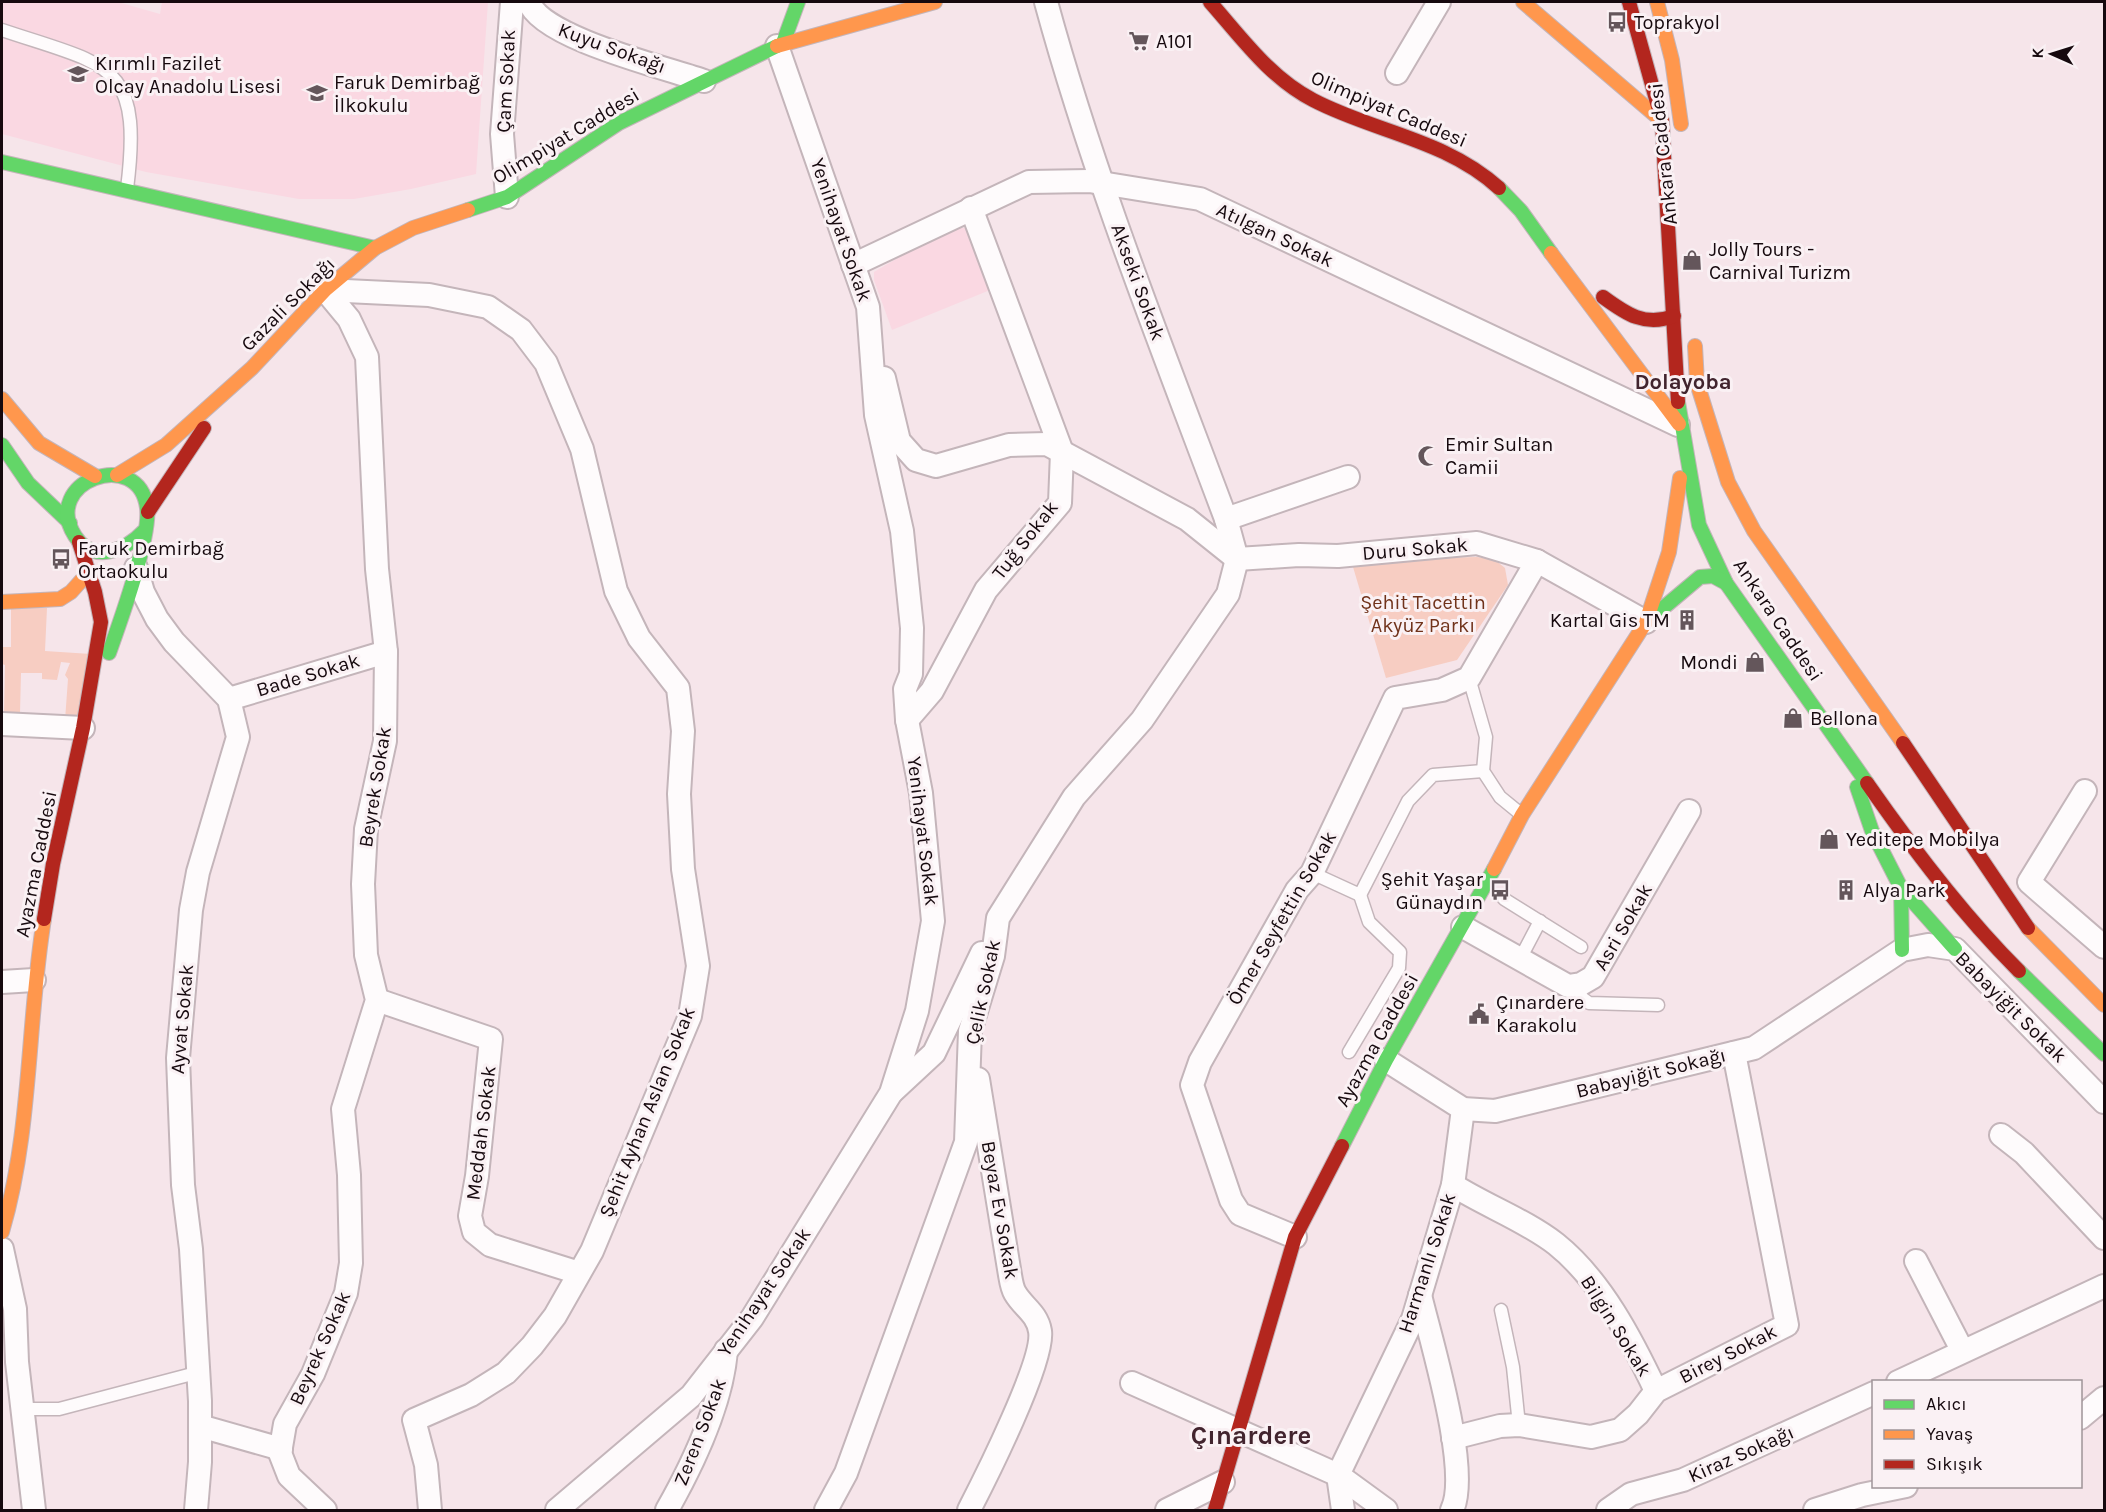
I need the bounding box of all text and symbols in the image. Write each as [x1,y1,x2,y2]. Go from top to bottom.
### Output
bus stop icon: Toprakyol [1605,10,1629,34]
place label: Toprakyol [1634,11,1720,34]
street label: Kuyu Sokağı [555,18,669,78]
north arrow [2022,24,2082,84]
street label: Çam Sokak [492,29,520,133]
supermarket icon: A101 [1127,29,1151,53]
place label: A101 [1156,30,1193,53]
text: K [2028,47,2047,59]
place label: Kırımlı Fazilet Olcay Anadolu Lisesi [95,52,281,98]
school or university icon: Kırımlı Fazilet Olcay Anadolu Lisesi [66,62,90,86]
street label: Olimpiyat Caddesi [1308,66,1470,152]
place label: Faruk Demirbağ İlkokulu [334,71,480,117]
school or university icon: Faruk Demirbağ İlkokulu [305,81,329,105]
street label: Ankara Caddesi [1644,82,1682,226]
street label: Olimpiyat Caddesi [488,83,644,189]
street label: Yenihayat Sokak [806,155,876,305]
street label: Atılgan Sokak [1213,198,1337,272]
street label: Akseki Sokak [1106,221,1170,343]
place label: Jolly Tours - Carnival Turizm [1709,238,1851,284]
shop icon: Jolly Tours - Carnival Turizm [1680,248,1704,272]
street label: Gazali Sokağı [236,252,340,356]
district label: Dolayoba [1634,369,1732,395]
place label: Emir Sultan Camii [1445,433,1553,479]
mosque icon: Emir Sultan Camii [1416,444,1440,468]
street label: Tuğ Sokak [987,496,1063,584]
street label: Duru Sokak [1361,533,1469,565]
place label: Faruk Demirbağ Ortaokulu [78,537,224,583]
bus stop icon: Faruk Demirbağ Ortaokulu [49,547,73,571]
street label: Ankara Caddesi [1729,554,1827,686]
park label: Şehit Tacettin Akyüz Parkı [1360,591,1486,637]
building icon: Kartal Gis TM [1675,608,1699,632]
place label: Kartal Gis TM [1550,609,1670,632]
street label: Bade Sokak [254,648,362,702]
shop icon: Mondi [1743,650,1767,674]
place label: Mondi [1680,651,1738,674]
shop icon: Bellona [1781,706,1805,730]
place label: Bellona [1810,707,1878,730]
street label: Beyrek Sokak [354,725,396,849]
street label: Yenihayat Sokak [902,755,944,907]
street label: Ayazma Caddesi [11,789,61,939]
street label: Ömer Seyfettin Sokak [1223,827,1341,1009]
shop icon: Yeditepe Mobilya [1817,827,1841,851]
place label: Yeditepe Mobilya [1846,828,2000,851]
place label: Şehit Yaşar Günaydın [1381,868,1484,914]
bus stop icon: Şehit Yaşar Günaydın [1488,878,1512,902]
building icon: Alya Park [1834,878,1858,902]
street label: Asri Sokak [1589,879,1657,975]
place label: Alya Park [1863,879,1946,902]
street label: Çelik Sokak [961,937,1005,1047]
street label: Babayiğit Sokak [1951,947,2071,1067]
street label: Ayvat Sokak [166,963,198,1075]
street label: Ayazma Caddesi [1331,969,1423,1111]
place label: Çınardere Karakolu [1496,991,1584,1037]
public building icon: Çınardere Karakolu [1467,1002,1491,1026]
street label: Şehit Ayhan Aslan Sokak [594,1003,700,1221]
street label: Babayiğit Sokağı [1574,1043,1728,1103]
street label: Meddah Sokak [461,1064,501,1202]
street label: Beyaz Ev Sokak [977,1139,1023,1281]
street label: Harmanlı Sokak [1393,1190,1461,1336]
street label: Yenihayat Sokak [712,1223,816,1361]
street label: Bilgin Sokak [1576,1271,1656,1381]
street label: Beyrek Sokak [285,1288,355,1408]
street label: Birey Sokak [1675,1320,1781,1388]
street label: Zeren Sokak [669,1375,731,1489]
legend [1872,1380,2082,1488]
text: Akıcı [1926,1393,1967,1415]
district label: Çınardere [1191,1420,1311,1451]
street label: Kiraz Sokağı [1685,1420,1797,1488]
text: Yavaş [1926,1423,1973,1445]
text: Sıkışık [1926,1453,1983,1475]

